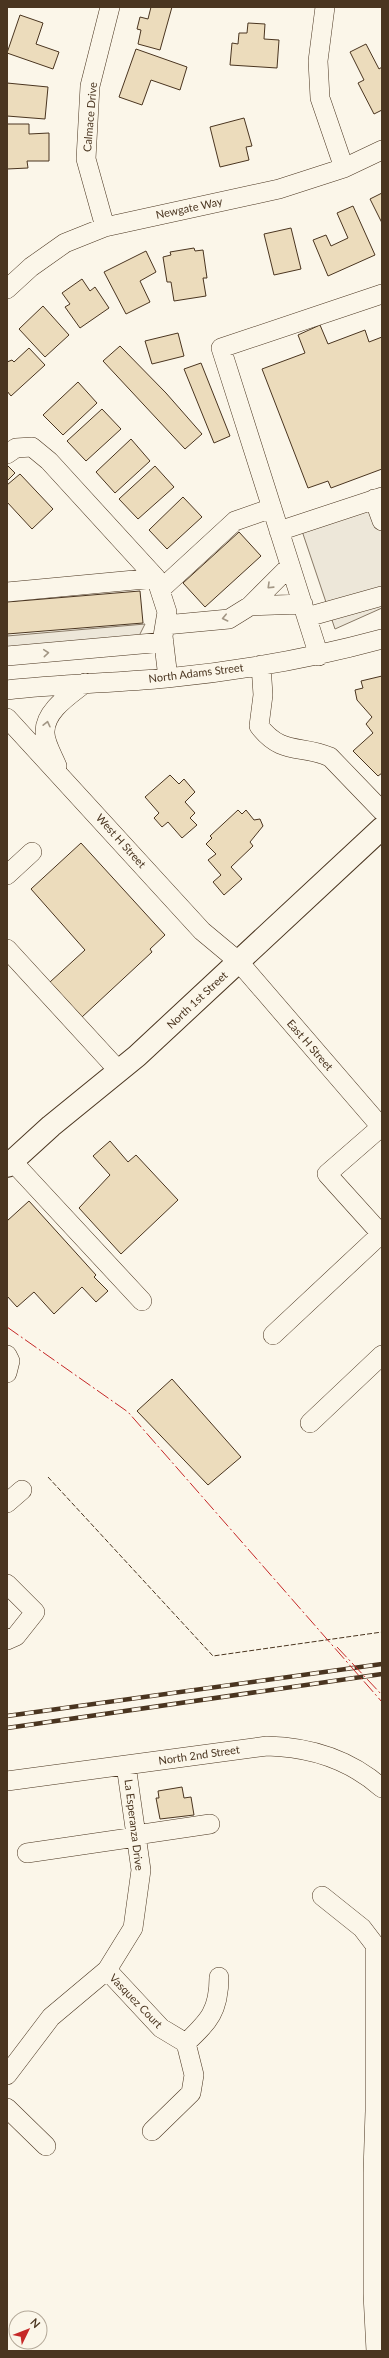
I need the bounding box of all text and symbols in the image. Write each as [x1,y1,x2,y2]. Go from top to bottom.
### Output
street label: Calmace Drive [80,81,99,152]
street label: Newgate Way [154,194,224,221]
one-way arrow [267,581,275,589]
one-way arrow [222,614,229,622]
one-way arrow [43,648,49,657]
street label: North Adams Street [148,660,244,685]
one-way arrow [42,721,50,728]
street label: West H Street [94,811,149,870]
street label: North 1st Street [164,968,230,1031]
street label: East H Street [285,1016,336,1073]
street label: North 2nd Street [158,1742,240,1767]
street label: La Esperanza Drive [122,1779,147,1872]
street label: Vasquez Court [107,1971,165,2030]
north arrow [8,2310,48,2350]
text: N [28,2315,43,2330]

